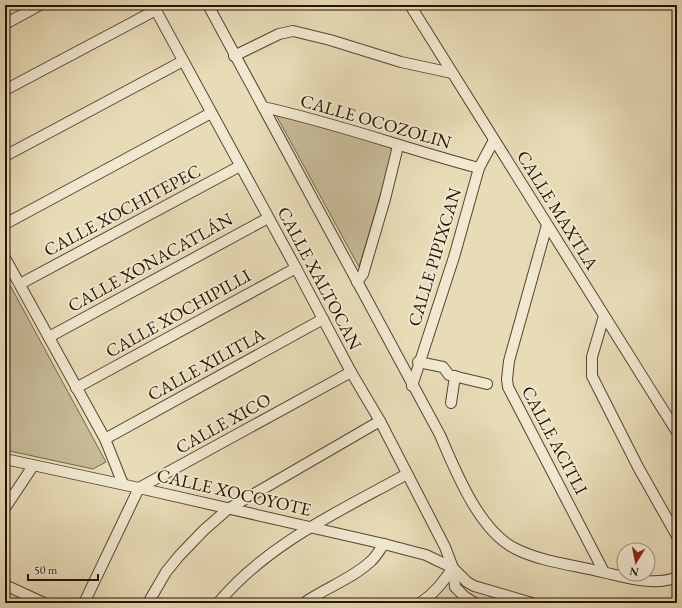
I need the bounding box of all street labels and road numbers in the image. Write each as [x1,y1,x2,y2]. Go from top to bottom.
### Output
street label: CALLE OCOZOLIN [298,88,455,154]
street label: CALLE MAXTLA [512,146,604,274]
street label: CALLE XOCHITEPEC [40,159,204,261]
street label: CALLE PIPIXCAN [402,184,466,329]
street label: CALLE XALTOCAN [273,203,368,354]
street label: CALLE XONACATLÁN [64,207,237,317]
street label: CALLE XOCHIPILLI [101,264,255,362]
street label: CALLE XILITLA [143,322,269,406]
street label: CALLE ACITLI [517,382,593,498]
street label: CALLE XICO [171,387,275,459]
street label: CALLE XOCOYOTE [155,463,313,521]

